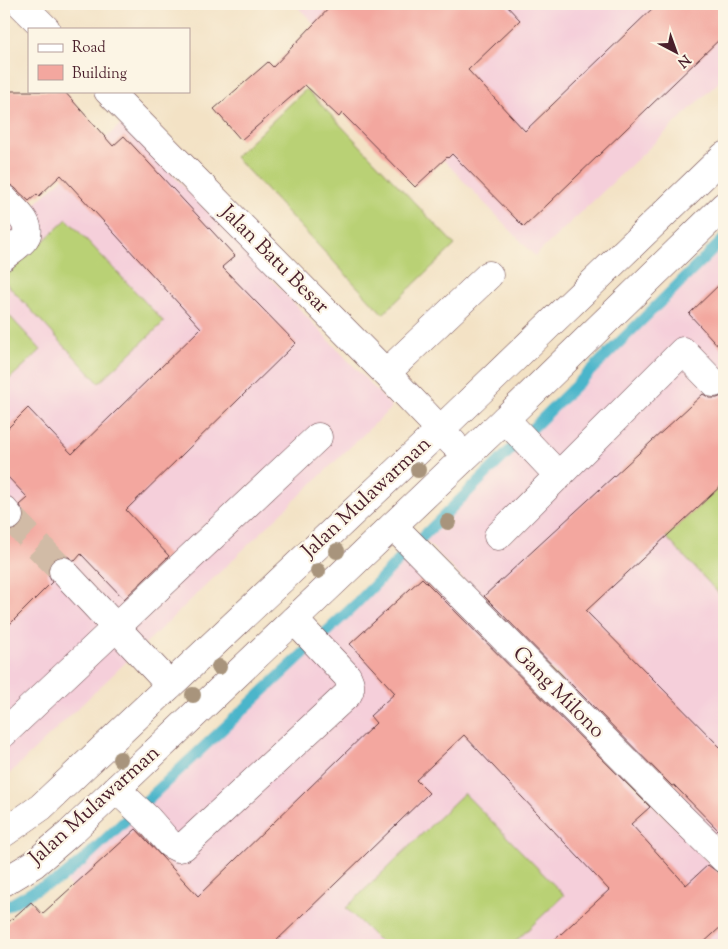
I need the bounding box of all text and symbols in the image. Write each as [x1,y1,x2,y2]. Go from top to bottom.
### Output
legend [28,28,190,92]
north arrow [650,28,700,78]
text: Road [72,38,106,59]
text: N [672,49,694,72]
text: Building [72,64,127,85]
street label: Jalan Batu Besar [212,198,335,321]
street label: Jalan Mulawarman [295,430,438,567]
street label: Gang Milono [505,640,611,746]
street label: Jalan Mulawarman [22,739,167,874]

